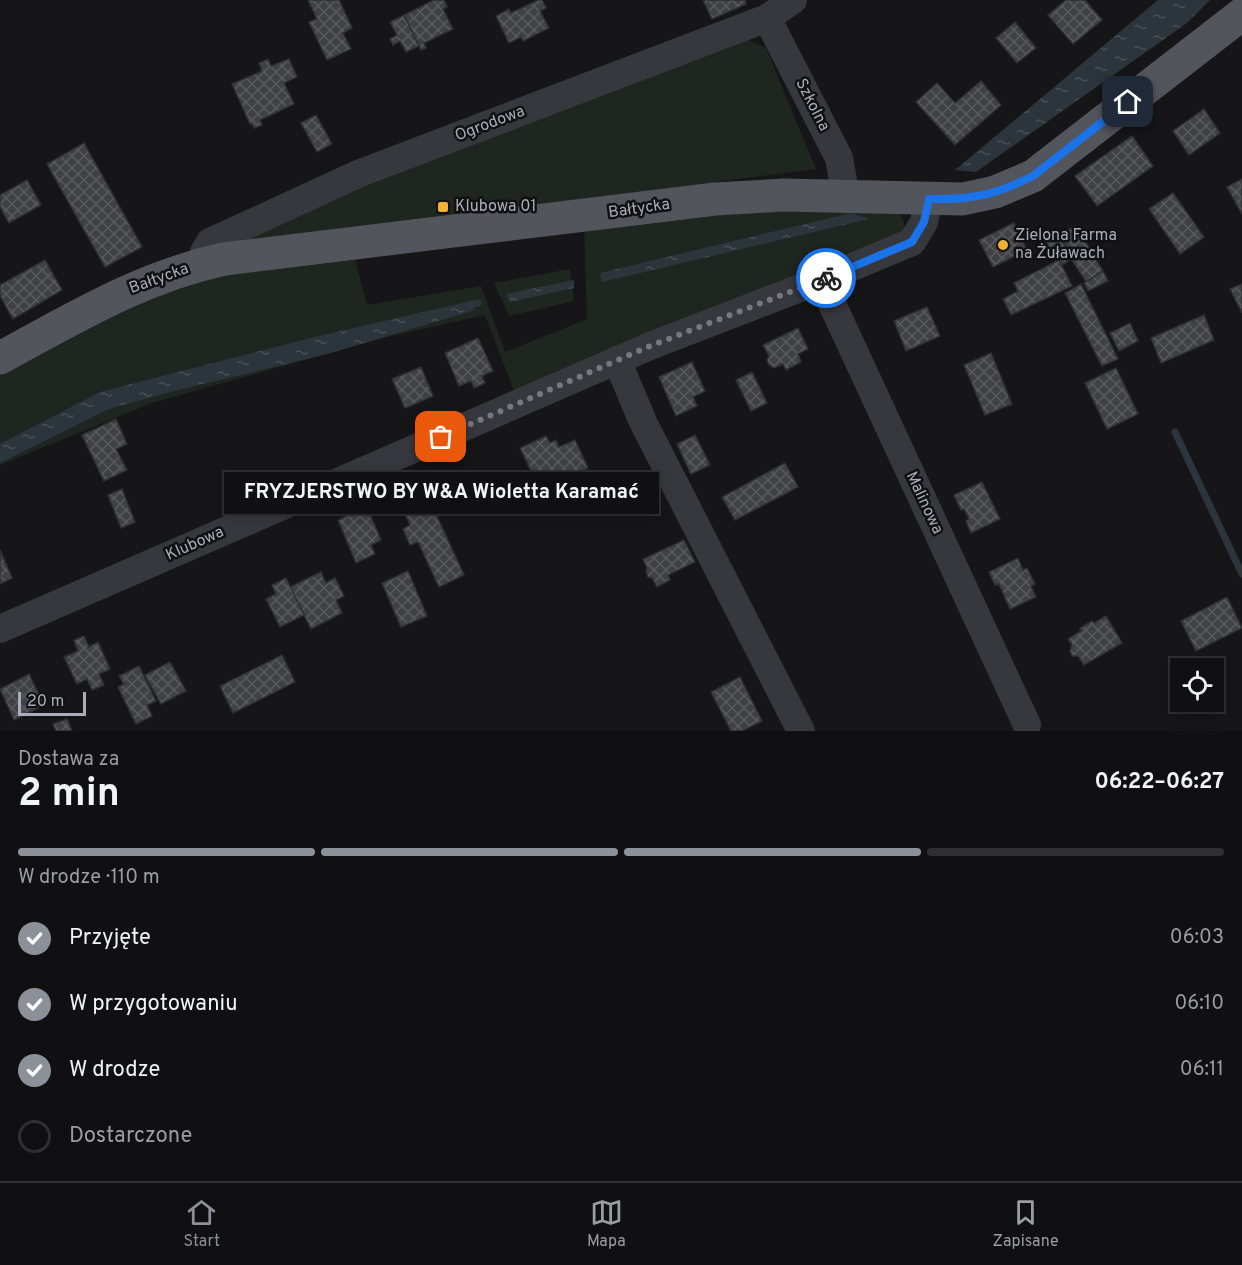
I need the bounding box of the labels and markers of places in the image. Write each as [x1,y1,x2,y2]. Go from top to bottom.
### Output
pin [1102,76,1153,127]
place label: Klubowa 01 [455,197,536,217]
marker: Klubowa 01 [436,200,450,214]
place label: Zielona Farma na Żuławach [1015,226,1117,264]
marker: Zielona Farma na Żuławach [996,238,1010,252]
pin [415,411,466,462]
callout: FRYZJERSTWO BY W&A Wioletta Karamać [224,473,658,515]

